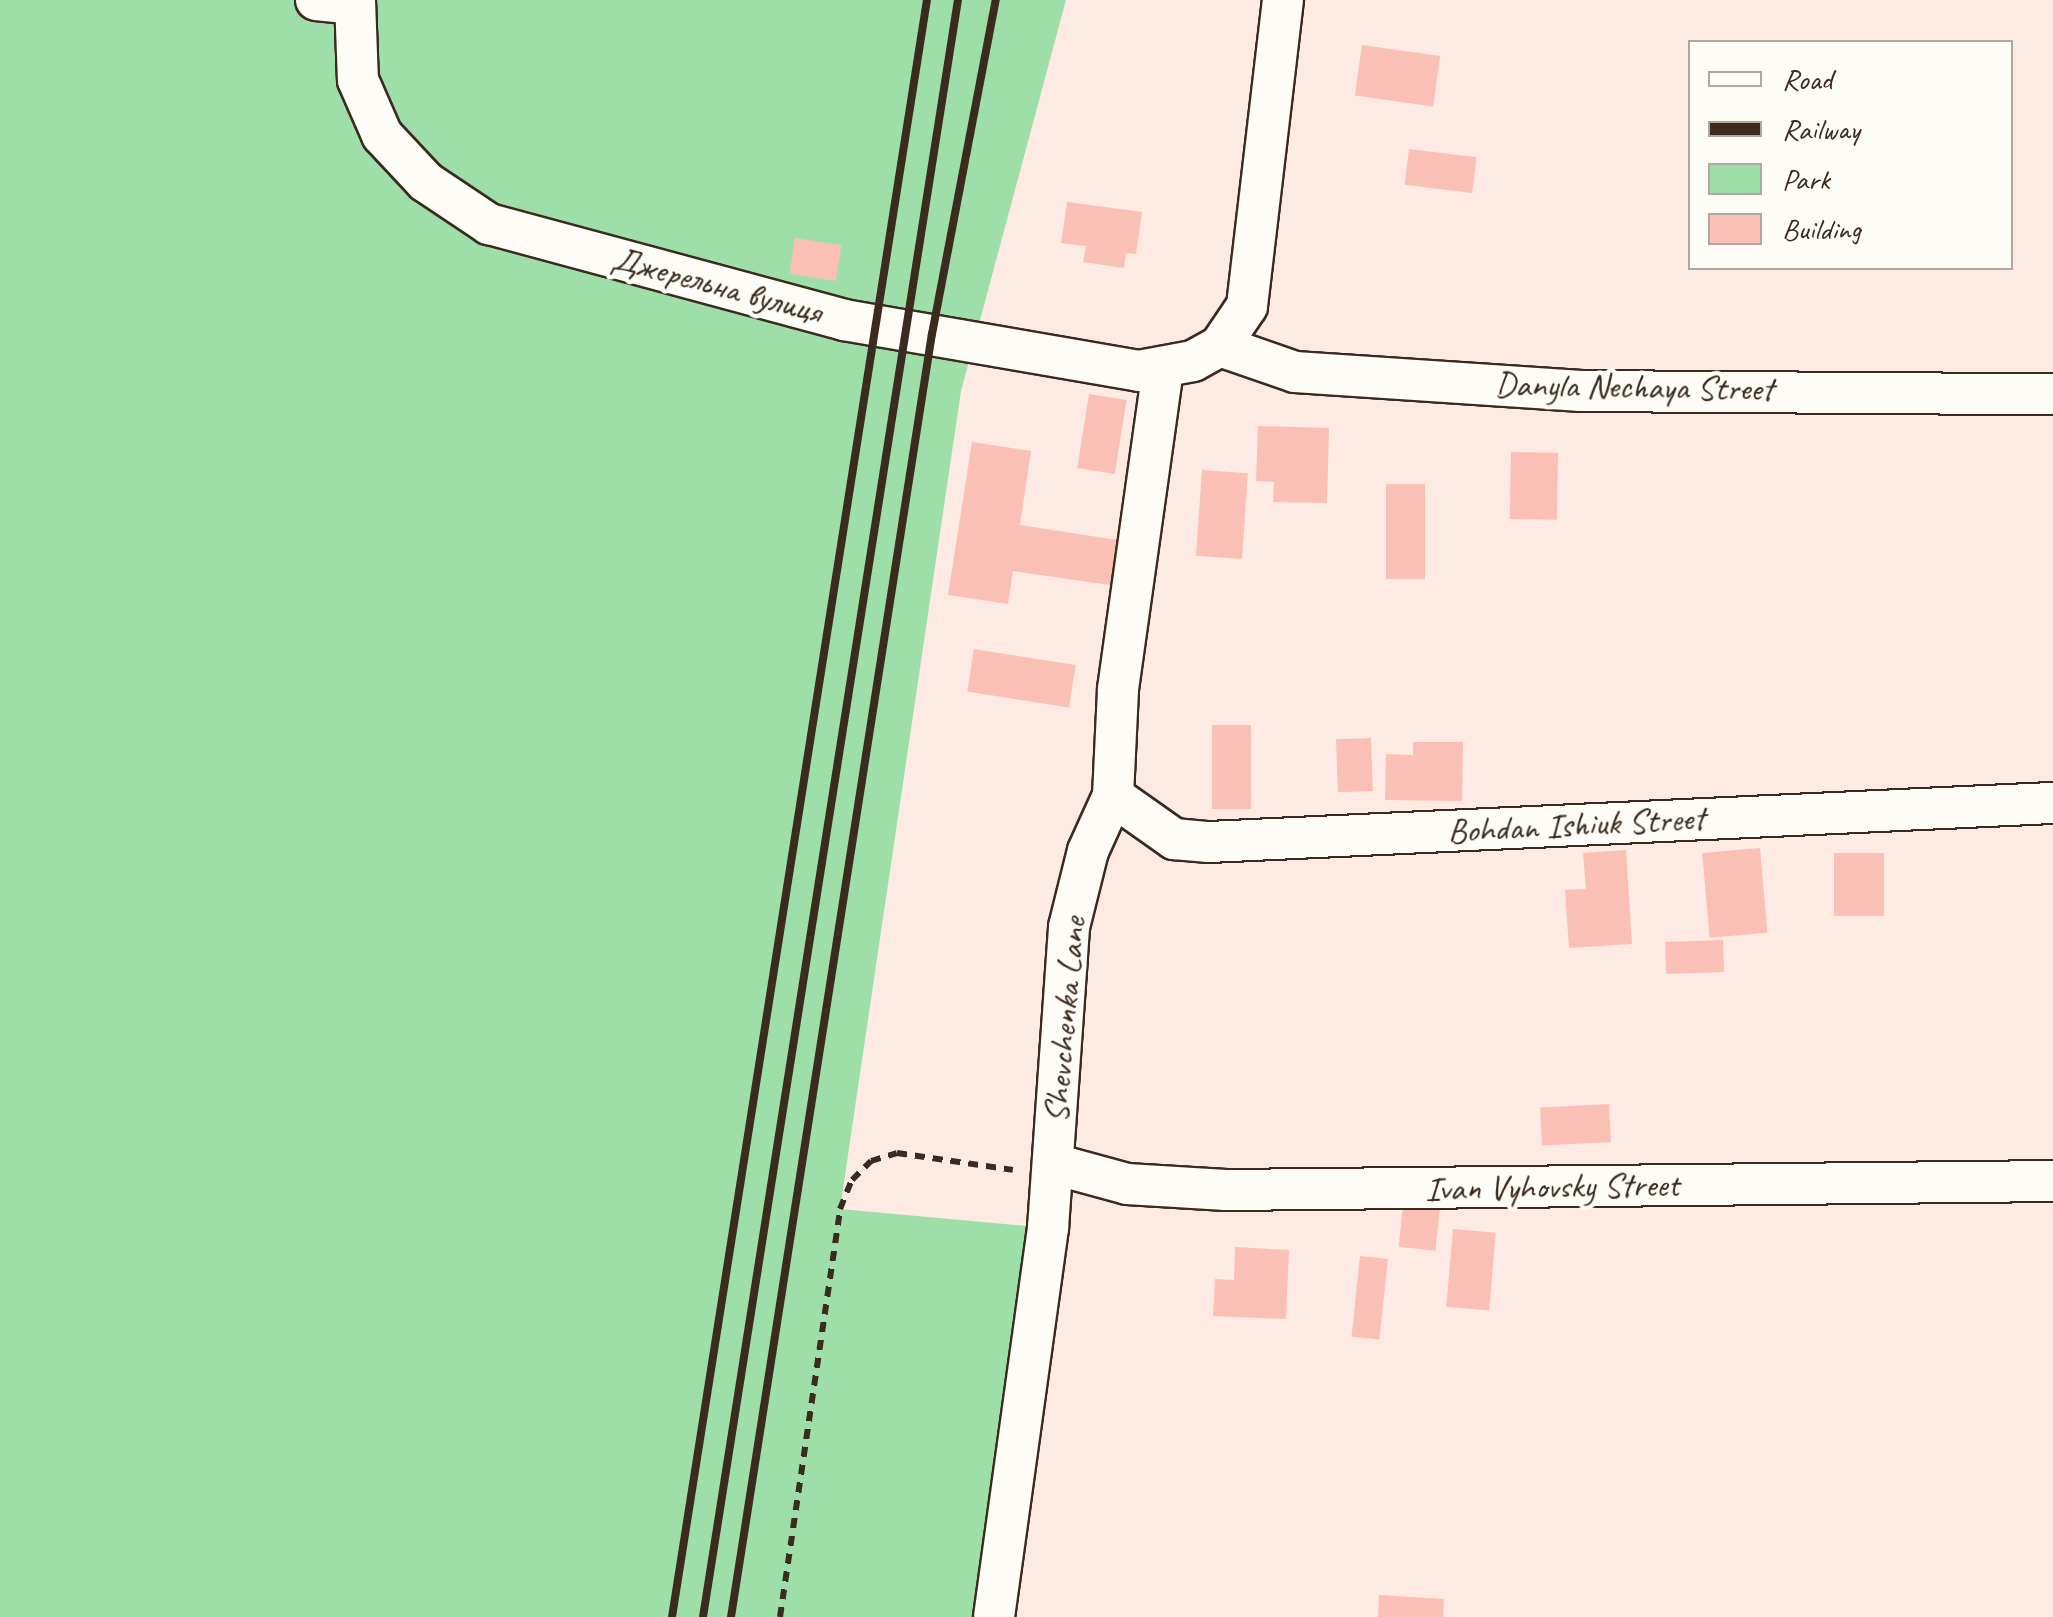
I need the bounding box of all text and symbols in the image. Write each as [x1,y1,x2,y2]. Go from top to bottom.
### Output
legend [1688,40,2013,270]
text: Road [1782,60,1832,98]
text: Railway [1782,110,1860,148]
text: Park [1782,160,1830,198]
text: Building [1782,210,1861,248]
street label: Джерельна вулиця [608,237,826,333]
street label: Danyla Nechaya Street [1495,364,1773,410]
street label: Bohdan Ishiuk Street [1446,797,1706,853]
street label: Shevchenka Lane [1035,915,1095,1125]
street label: Ivan Vyhovsky Street [1424,1164,1680,1210]

